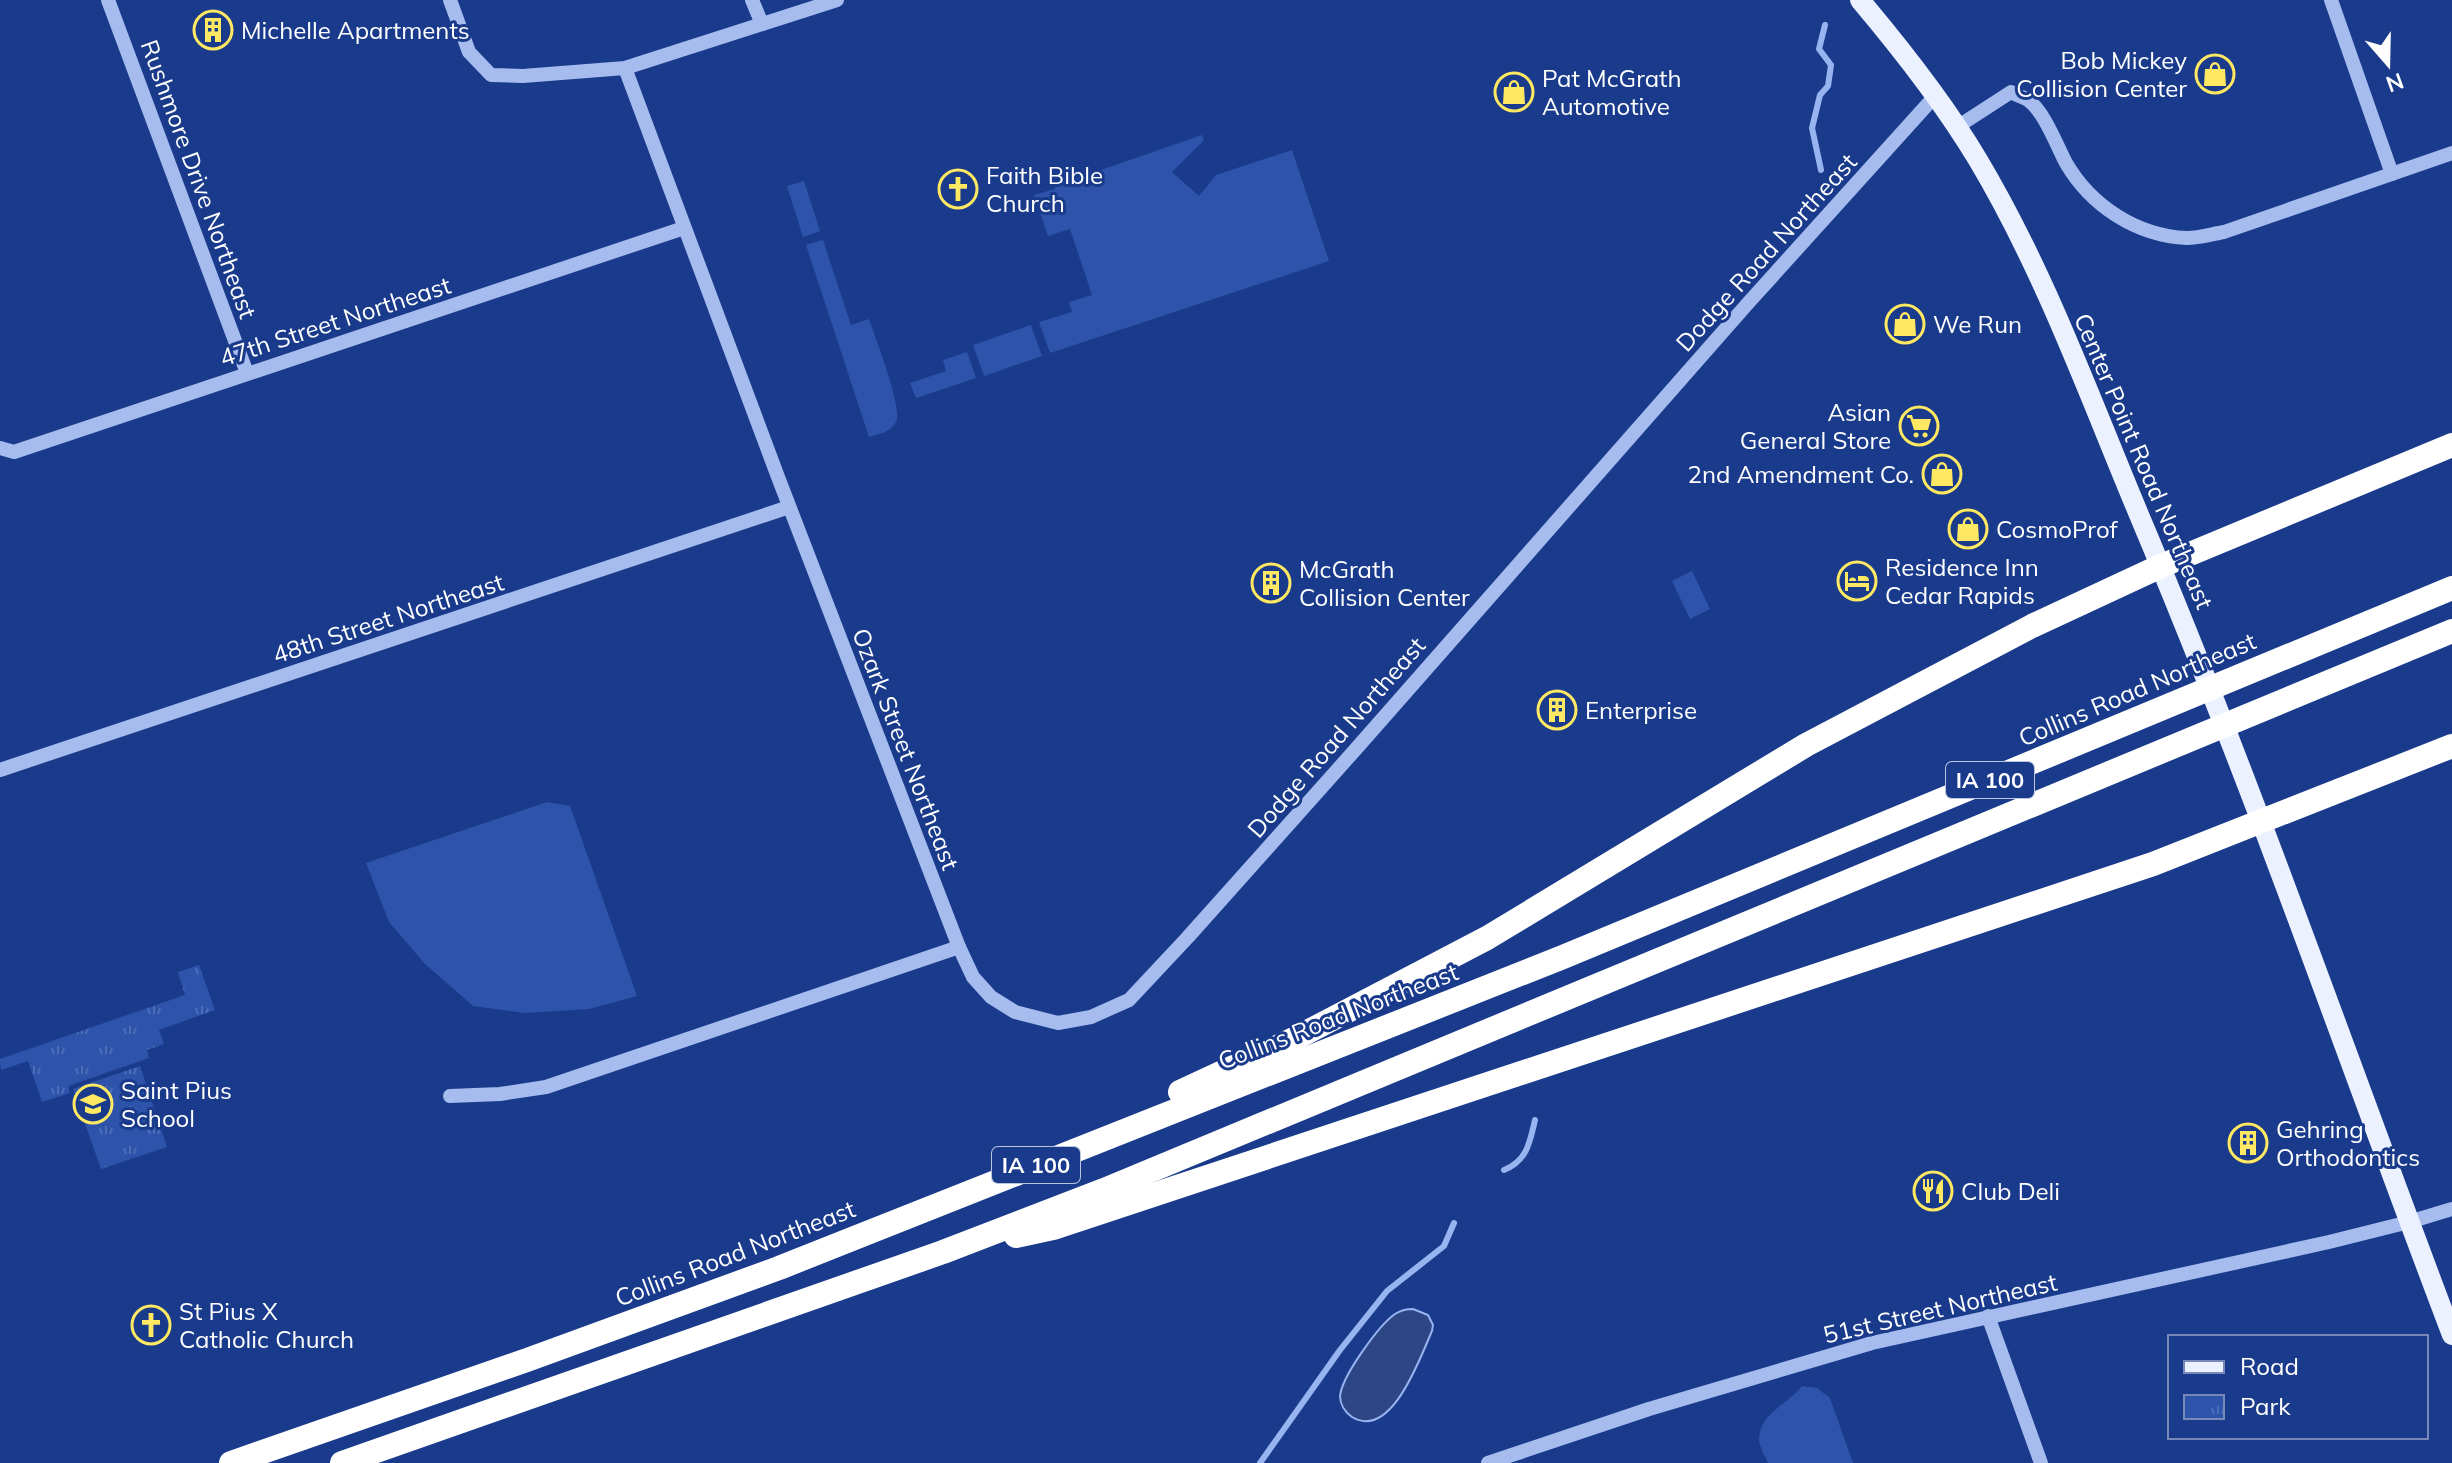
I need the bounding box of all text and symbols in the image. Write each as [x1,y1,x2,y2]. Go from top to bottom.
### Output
building icon: Michelle Apartments [192,9,234,51]
place label: Michelle Apartments [241,15,470,45]
north arrow [2348,24,2428,104]
street label: Rushmore Drive Northeast [135,36,263,322]
place label: Bob Mickey Collision Center [2016,45,2187,103]
shop icon: Bob Mickey Collision Center [2194,53,2236,95]
place label: Pat McGrath Automotive [1542,63,1682,121]
text: N [2382,67,2407,99]
shop icon: Pat McGrath Automotive [1493,71,1535,113]
street label: Dodge Road Northeast [1669,147,1863,357]
place label: Faith Bible Church [986,160,1103,218]
church icon: Faith Bible Church [937,168,979,210]
street label: 47th Street Northeast [216,269,454,373]
shop icon: We Run [1884,303,1926,345]
place label: We Run [1933,309,2022,339]
street label: Center Point Road Northeast [2068,309,2220,613]
place label: Asian General Store [1740,397,1891,455]
supermarket icon: Asian General Store [1898,405,1940,447]
shop icon: 2nd Amendment Co. [1921,453,1963,495]
place label: 2nd Amendment Co. [1688,459,1914,489]
shop icon: CosmoProf [1947,508,1989,550]
place label: CosmoProf [1996,514,2118,544]
place label: Residence Inn Cedar Rapids [1885,552,2039,610]
place label: McGrath Collision Center [1299,554,1470,612]
hotel icon: Residence Inn Cedar Rapids [1836,560,1878,602]
building icon: McGrath Collision Center [1250,562,1292,604]
street label: 48th Street Northeast [269,566,507,670]
street label: Ozark Street Northeast [846,624,966,874]
street label: Collins Road Northeast [2014,625,2260,753]
street label: Dodge Road Northeast [1241,631,1431,843]
building icon: Enterprise [1536,689,1578,731]
place label: Enterprise [1585,695,1697,725]
road number: IA 100 [1946,762,2034,798]
street label: Collins Road Northeast [1214,956,1462,1076]
place label: Saint Pius School [121,1075,232,1133]
school or university icon: Saint Pius School [72,1083,114,1125]
place label: Gehring Orthodontics [2276,1114,2420,1172]
building icon: Gehring Orthodontics [2227,1122,2269,1164]
road number: IA 100 [992,1147,1080,1183]
restaurant icon: Club Deli [1912,1170,1954,1212]
place label: Club Deli [1961,1176,2060,1206]
street label: Collins Road Northeast [611,1193,859,1313]
street label: 51st Street Northeast [1820,1267,2060,1349]
place label: St Pius X Catholic Church [179,1296,354,1354]
church icon: St Pius X Catholic Church [130,1304,172,1346]
legend [2168,1335,2428,1439]
text: Road [2240,1351,2299,1381]
text: Park [2240,1391,2291,1421]

